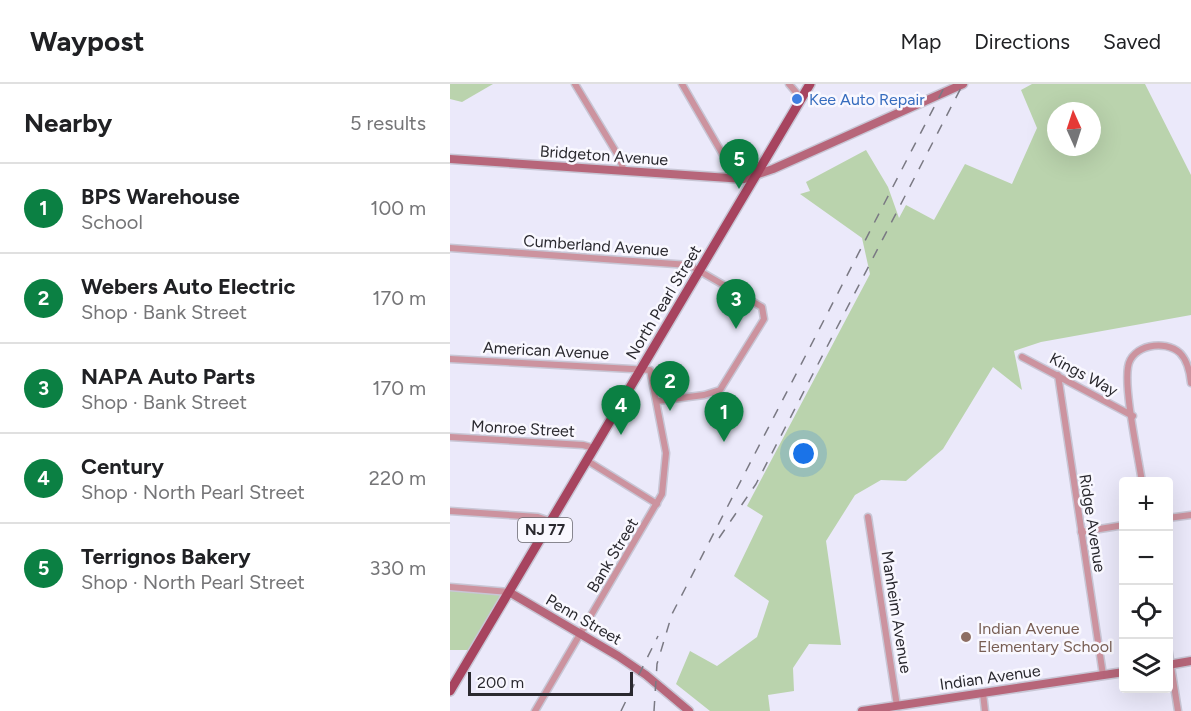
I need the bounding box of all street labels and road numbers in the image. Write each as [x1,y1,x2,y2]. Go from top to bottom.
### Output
street label: Bridgeton Avenue [539,142,669,169]
street label: Cumberland Avenue [523,231,670,260]
street label: North Pearl Street [622,242,705,363]
street label: American Avenue [483,338,610,363]
street label: Kings Way [1046,349,1122,401]
street label: Monroe Street [471,416,575,441]
street label: Ridge Avenue [1075,473,1110,574]
street label: Bank Street [583,515,642,596]
road number: NJ 77 [518,518,572,542]
street label: Manheim Avenue [877,550,916,675]
street label: Penn Street [542,590,625,649]
street label: Indian Avenue [938,661,1042,694]

